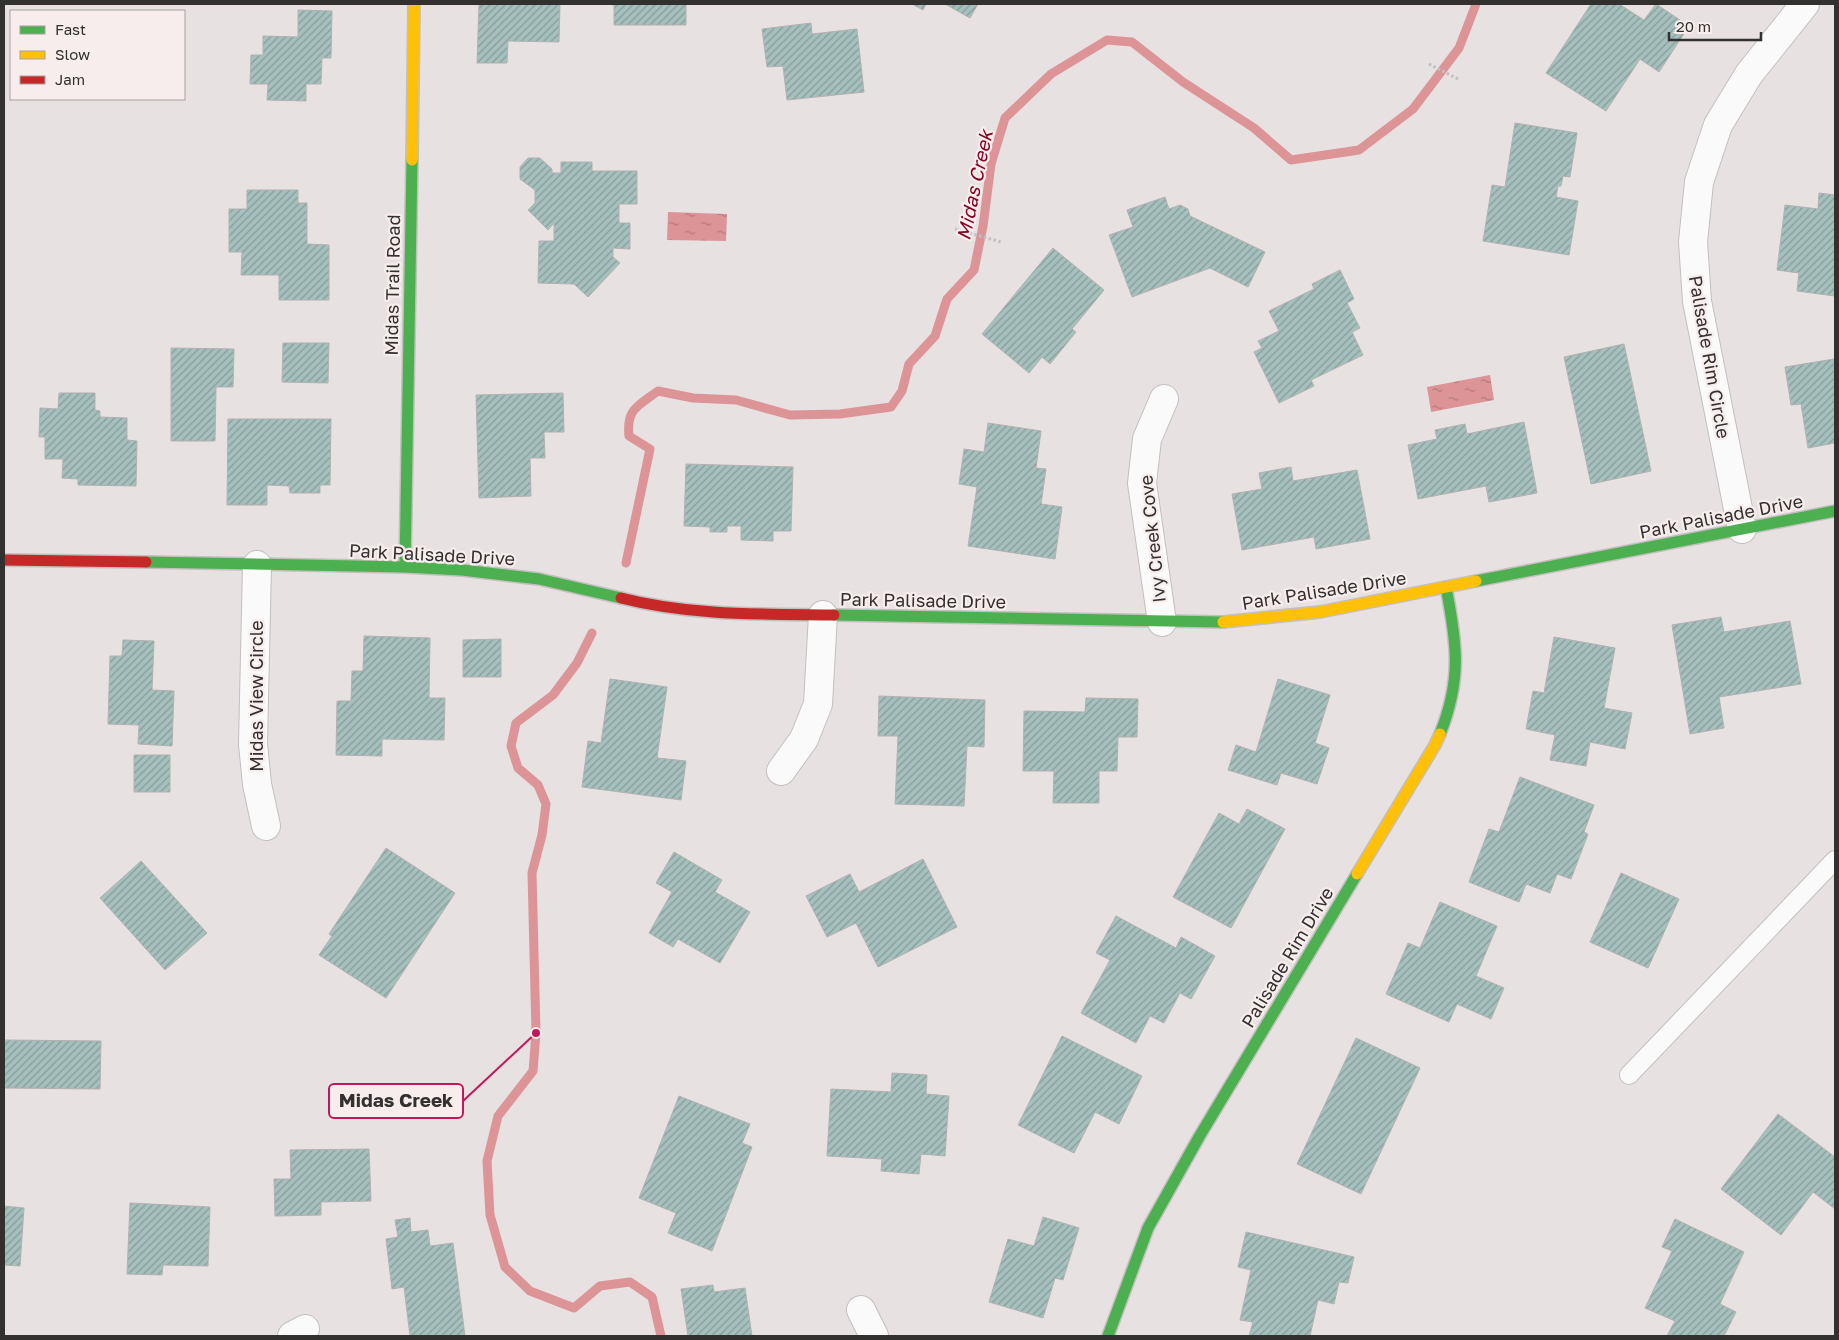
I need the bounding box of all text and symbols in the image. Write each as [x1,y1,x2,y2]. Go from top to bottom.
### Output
legend [10,10,185,100]
scale bar [1669,10,1762,42]
text: 20 m [1676,17,1711,35]
text: Fast [55,20,86,38]
text: Slow [55,45,90,63]
text: Jam [55,70,85,88]
water label: Midas Creek [951,126,997,242]
street label: Midas Trail Road [380,214,404,356]
street label: Palisade Rim Circle [1685,274,1735,440]
street label: Ivy Creek Cove [1134,474,1170,604]
street label: Park Palisade Drive [1637,489,1805,543]
street label: Park Palisade Drive [348,539,516,569]
street label: Park Palisade Drive [1240,566,1408,614]
street label: Park Palisade Drive [840,588,1006,612]
street label: Midas View Circle [245,620,267,772]
street label: Palisade Rim Drive [1236,883,1338,1031]
callout: Midas Creek [329,1084,463,1118]
text: Midas Creek [339,1088,453,1111]

